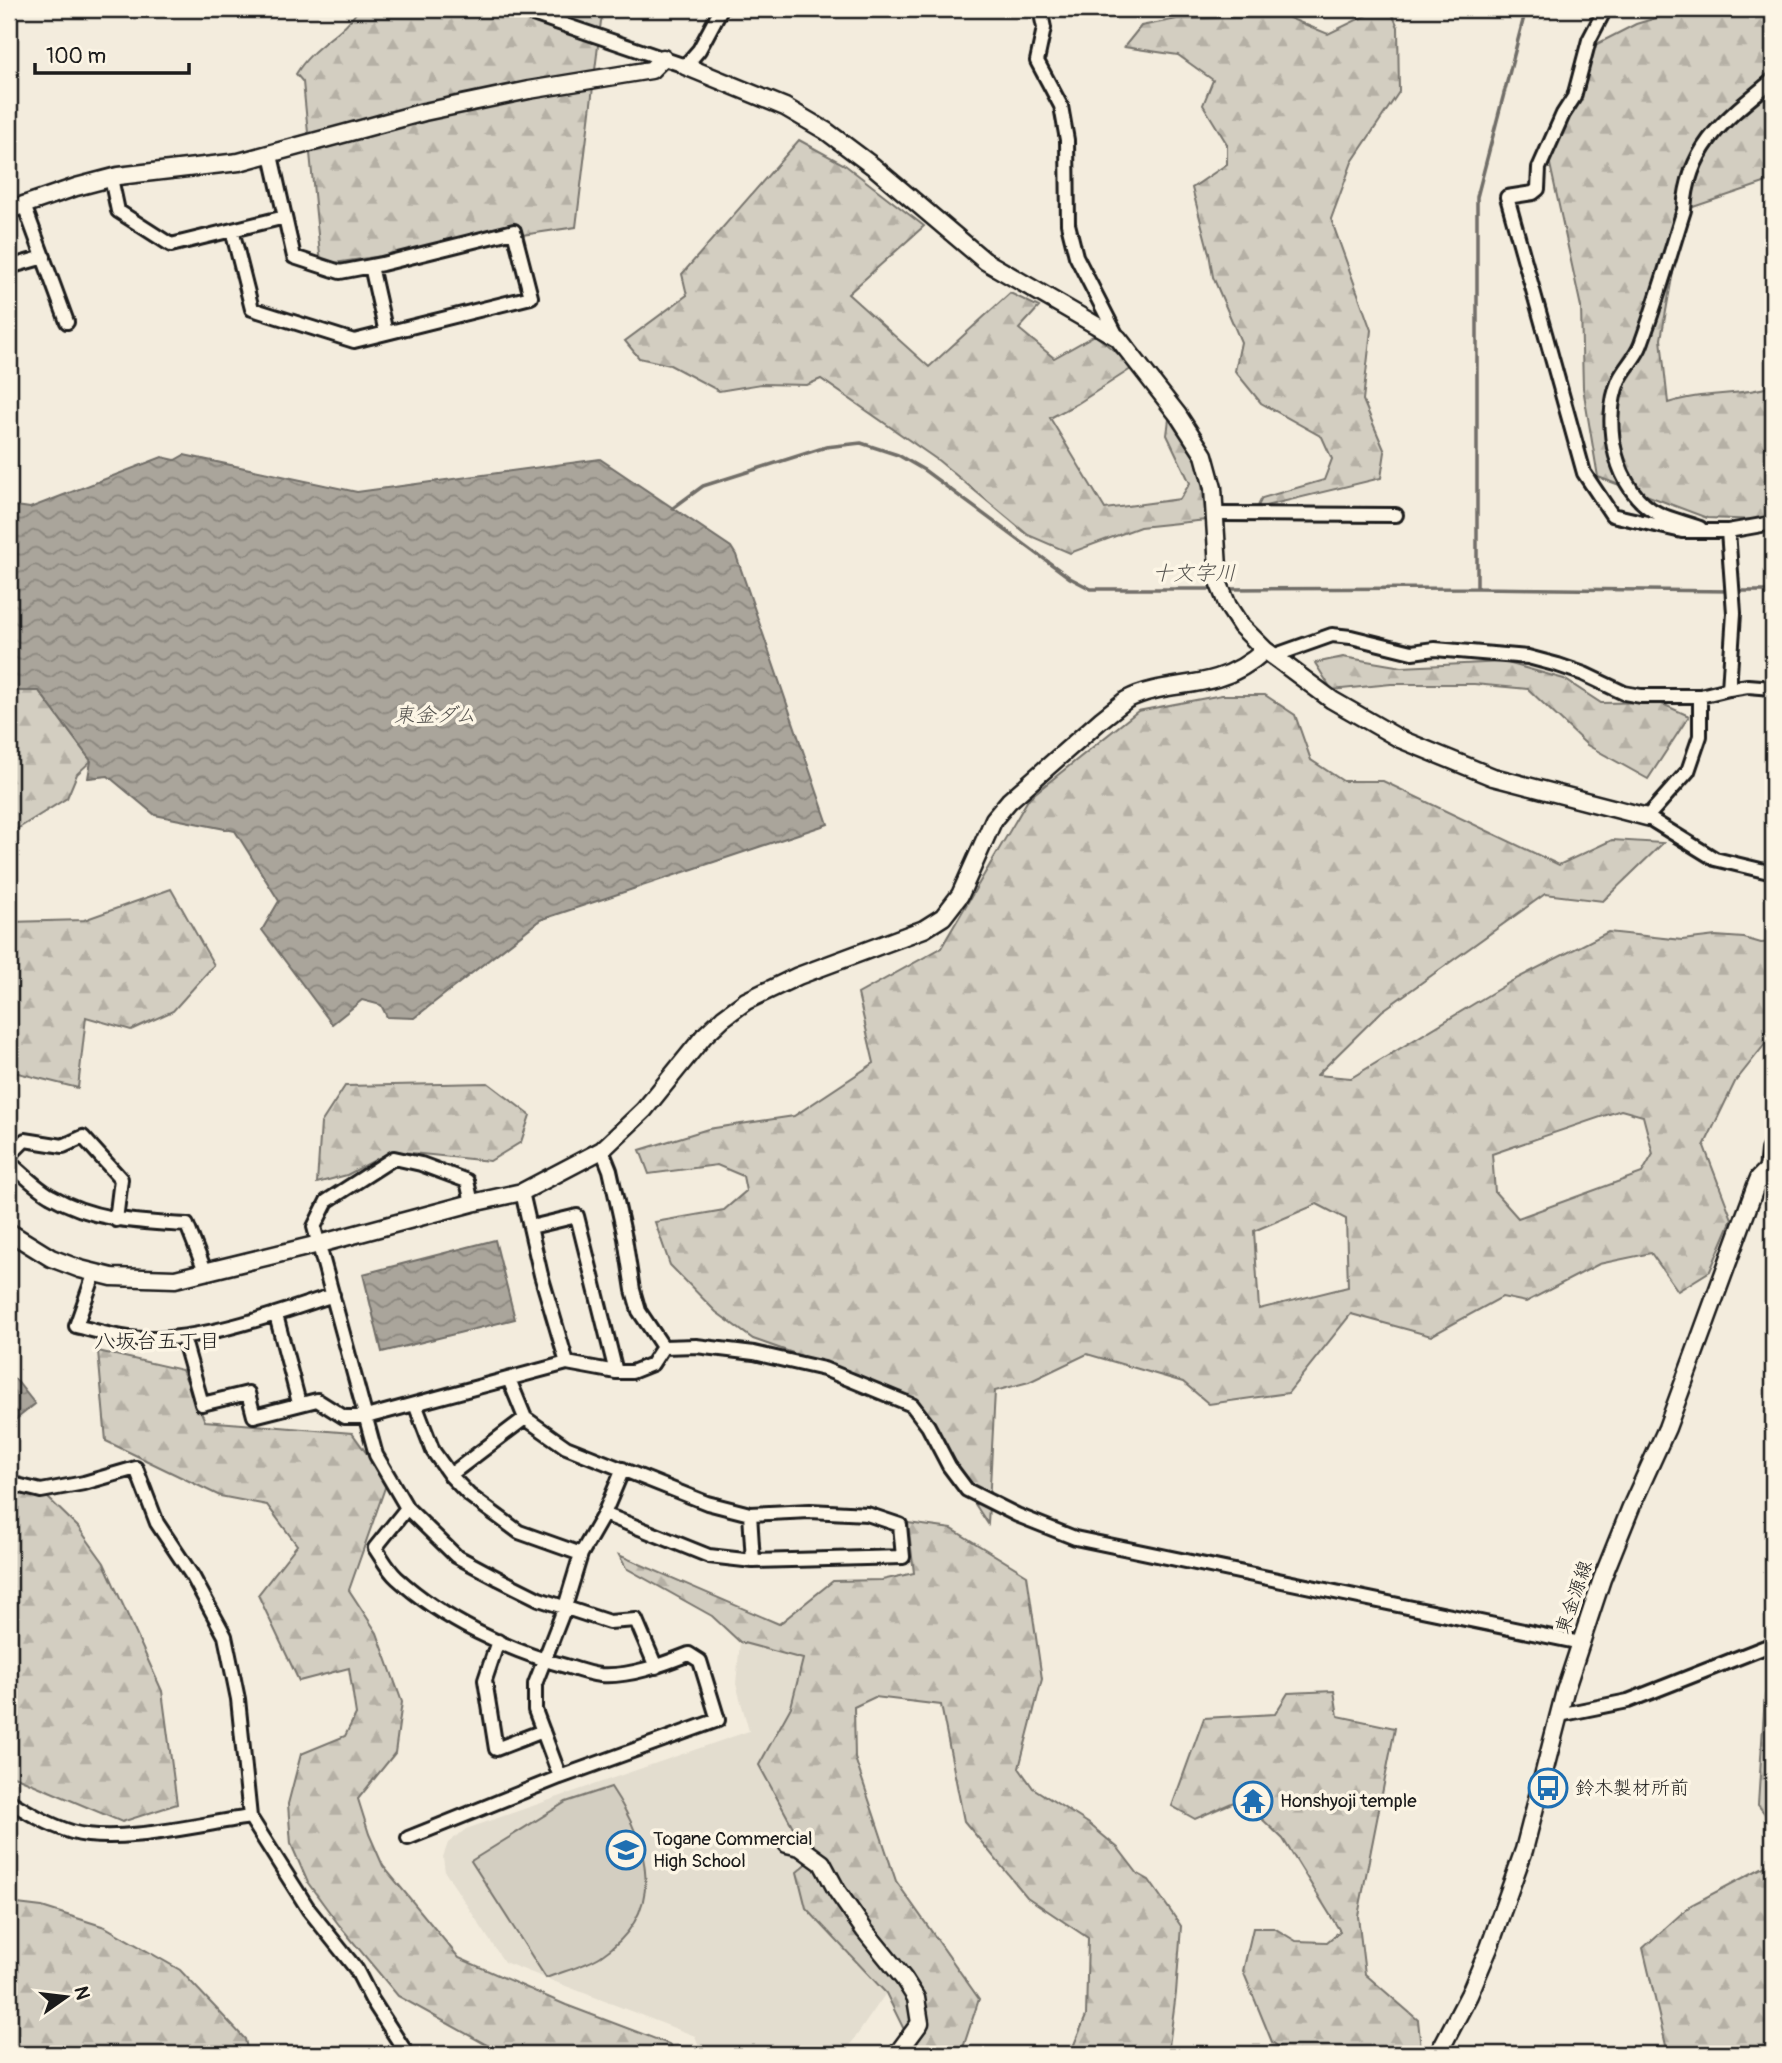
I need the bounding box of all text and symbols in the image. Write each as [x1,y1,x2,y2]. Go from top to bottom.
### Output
scale bar [35,32,189,76]
text: 100 m [46,43,106,70]
water label: 十文字川 [1152,560,1236,587]
water label: 東金ダム [394,702,476,729]
district label: 八坂台五丁目 [94,1328,220,1355]
street label: 東金源線 [1550,1557,1598,1637]
bus stop icon: 鈴木製材所前 [1527,1767,1569,1809]
place label: 鈴木製材所前 [1575,1776,1689,1800]
temple icon: Honshyoji temple [1232,1780,1274,1822]
place label: Honshyoji temple [1280,1789,1417,1813]
place label: Togane Commercial High School [653,1827,813,1873]
school or university icon: Togane Commercial High School [605,1829,647,1871]
north arrow [32,1962,102,2032]
text: N [68,1984,95,2002]

